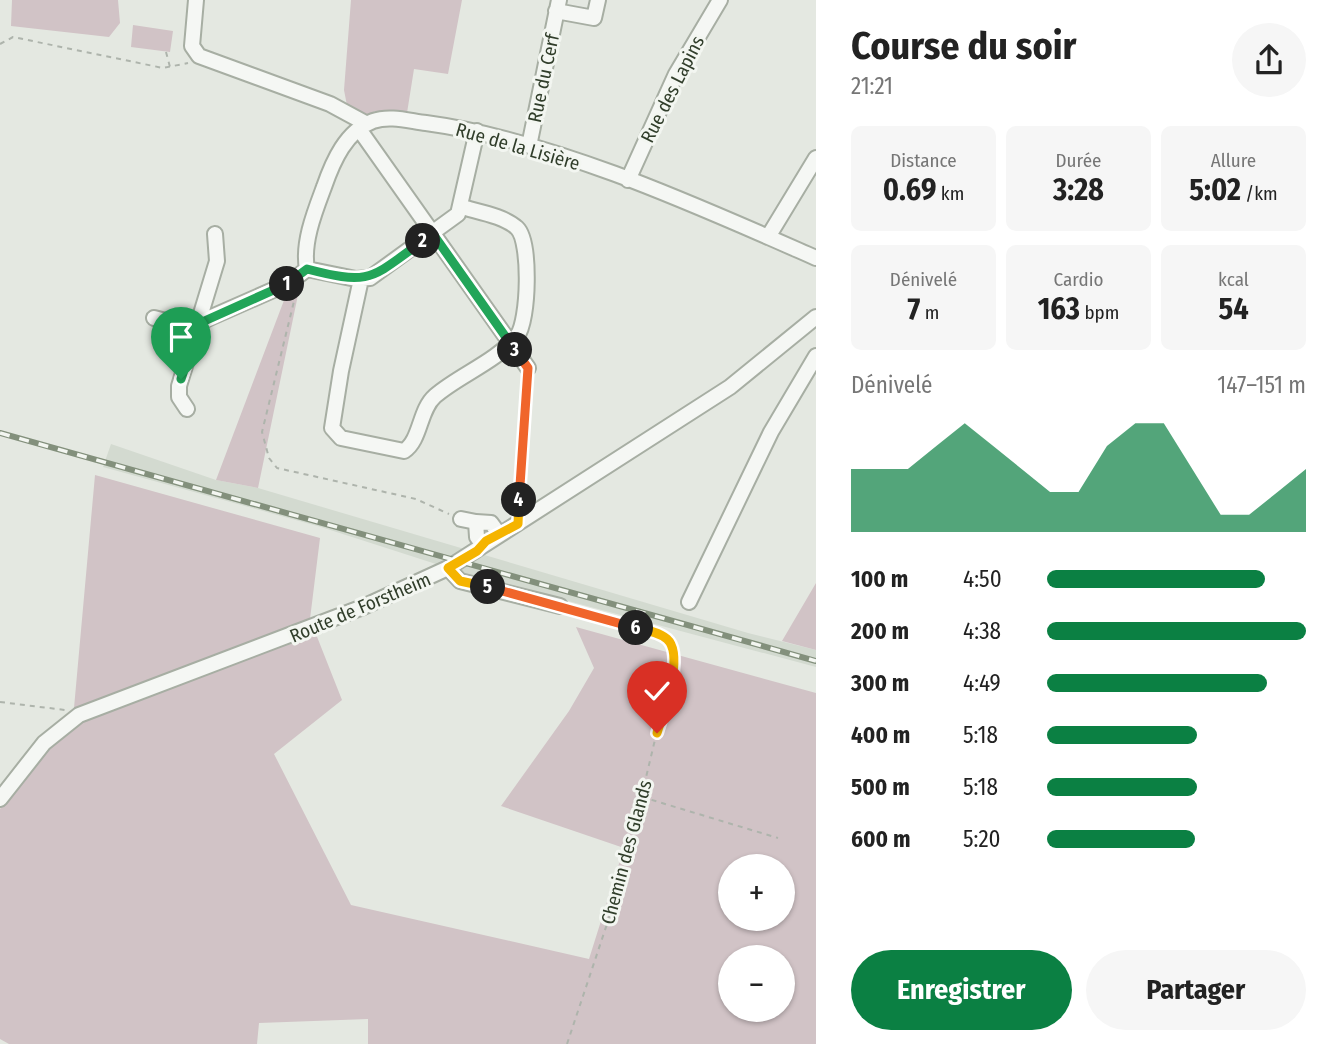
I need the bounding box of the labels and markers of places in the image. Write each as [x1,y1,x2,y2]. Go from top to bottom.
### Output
pin: 2 [406,224,440,258]
pin: 1 [270,266,304,302]
pin [151,307,211,379]
pin: 3 [498,332,532,368]
pin: 4 [502,482,536,518]
pin: 5 [470,570,505,604]
pin: 6 [618,610,654,646]
pin [627,661,687,733]

